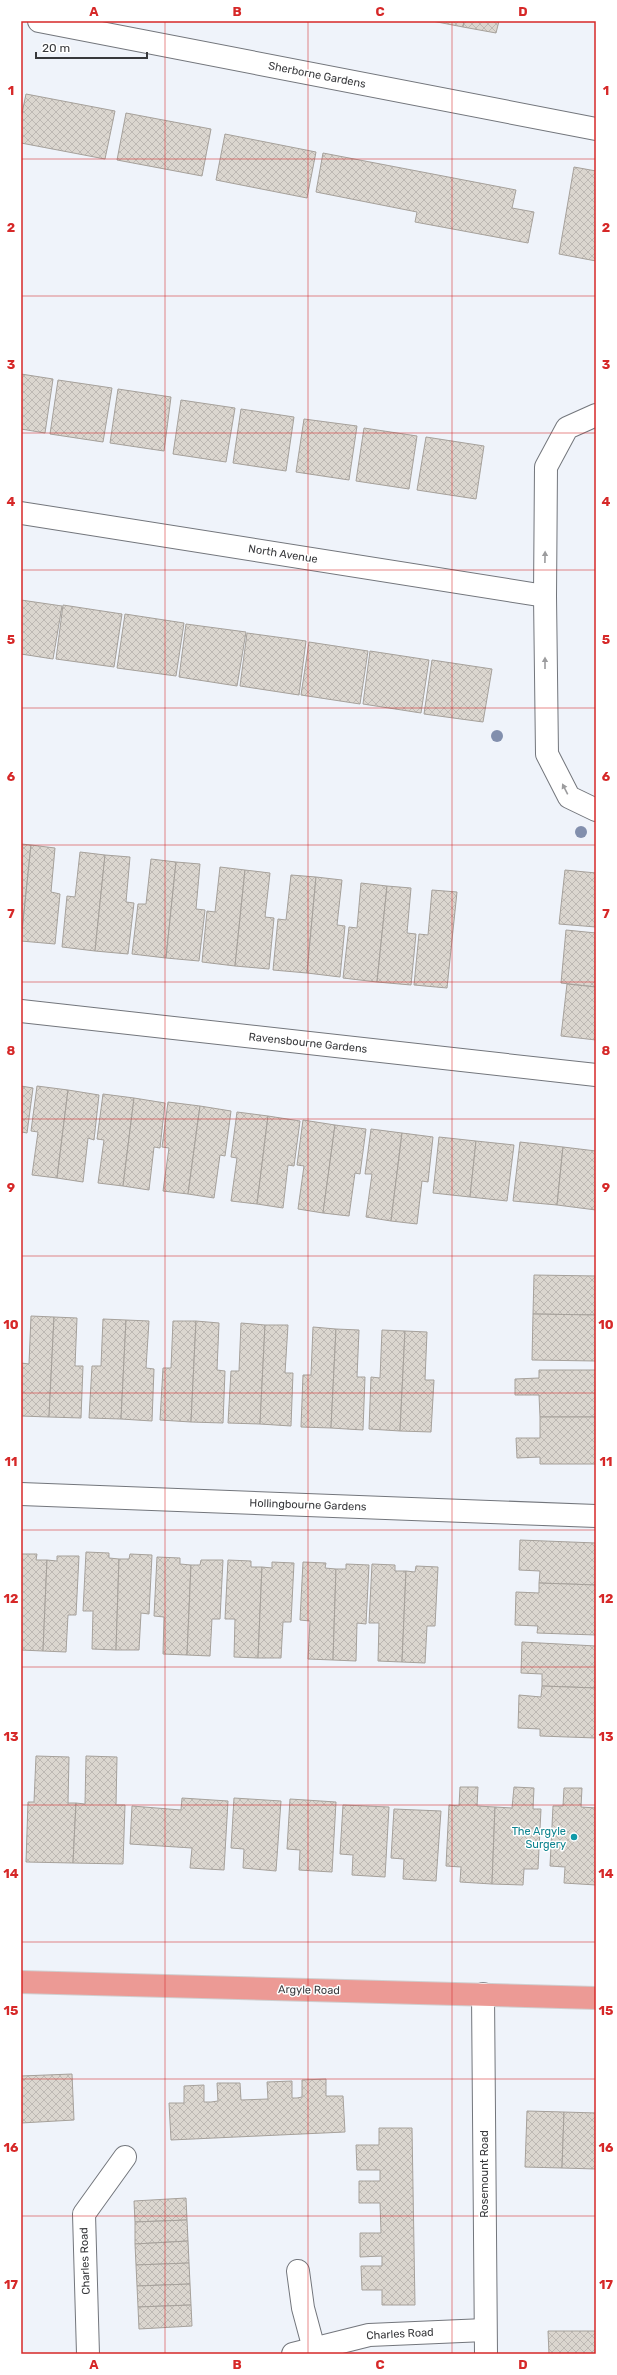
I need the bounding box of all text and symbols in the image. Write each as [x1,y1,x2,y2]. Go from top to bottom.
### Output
text: A [89,4,99,19]
text: B [232,4,242,19]
text: C [375,4,385,19]
text: D [518,4,528,19]
scale bar [36,34,147,60]
text: 20 m [42,41,70,55]
street label: Sherborne Gardens [267,59,367,91]
text: 1 [8,83,14,98]
text: 1 [603,83,609,98]
text: 2 [7,220,15,235]
text: 2 [602,220,610,235]
text: 3 [7,357,16,372]
text: 3 [602,357,611,372]
text: 4 [7,494,16,509]
text: 4 [602,494,611,509]
street label: North Avenue [247,542,319,566]
one-way arrow [542,550,548,563]
text: 5 [7,632,15,647]
text: 5 [602,632,610,647]
one-way arrow [542,656,548,669]
text: 6 [7,769,16,784]
text: 6 [602,769,611,784]
one-way arrow [561,783,568,795]
text: 7 [7,906,15,921]
text: 7 [602,906,610,921]
street label: Ravensbourne Gardens [248,1030,368,1056]
text: 8 [7,1043,16,1058]
text: 8 [602,1043,611,1058]
text: 9 [7,1180,15,1195]
text: 9 [602,1180,610,1195]
text: 10 [3,1317,19,1332]
text: 10 [598,1317,614,1332]
text: 11 [5,1454,17,1469]
text: 11 [600,1454,612,1469]
street label: Hollingbourne Gardens [249,1496,367,1514]
text: 12 [4,1591,18,1606]
text: 12 [599,1591,613,1606]
text: 13 [3,1729,19,1744]
text: 13 [598,1729,614,1744]
place label: The Argyle Surgery [512,1825,566,1851]
marker: The Argyle Surgery [569,1832,579,1842]
text: 14 [3,1866,19,1881]
text: 14 [598,1866,614,1881]
street label: Argyle Road [278,1983,340,1997]
text: 15 [4,2003,18,2018]
text: 15 [599,2003,613,2018]
street label: Rosemount Road [478,2130,491,2218]
text: 16 [4,2140,19,2155]
text: 16 [599,2140,614,2155]
street label: Charles Road [77,2227,93,2295]
text: 17 [4,2277,19,2292]
text: 17 [599,2277,614,2292]
street label: Charles Road [366,2326,434,2342]
text: A [89,2357,99,2372]
text: B [232,2357,242,2372]
text: C [375,2357,385,2372]
text: D [518,2357,528,2372]

